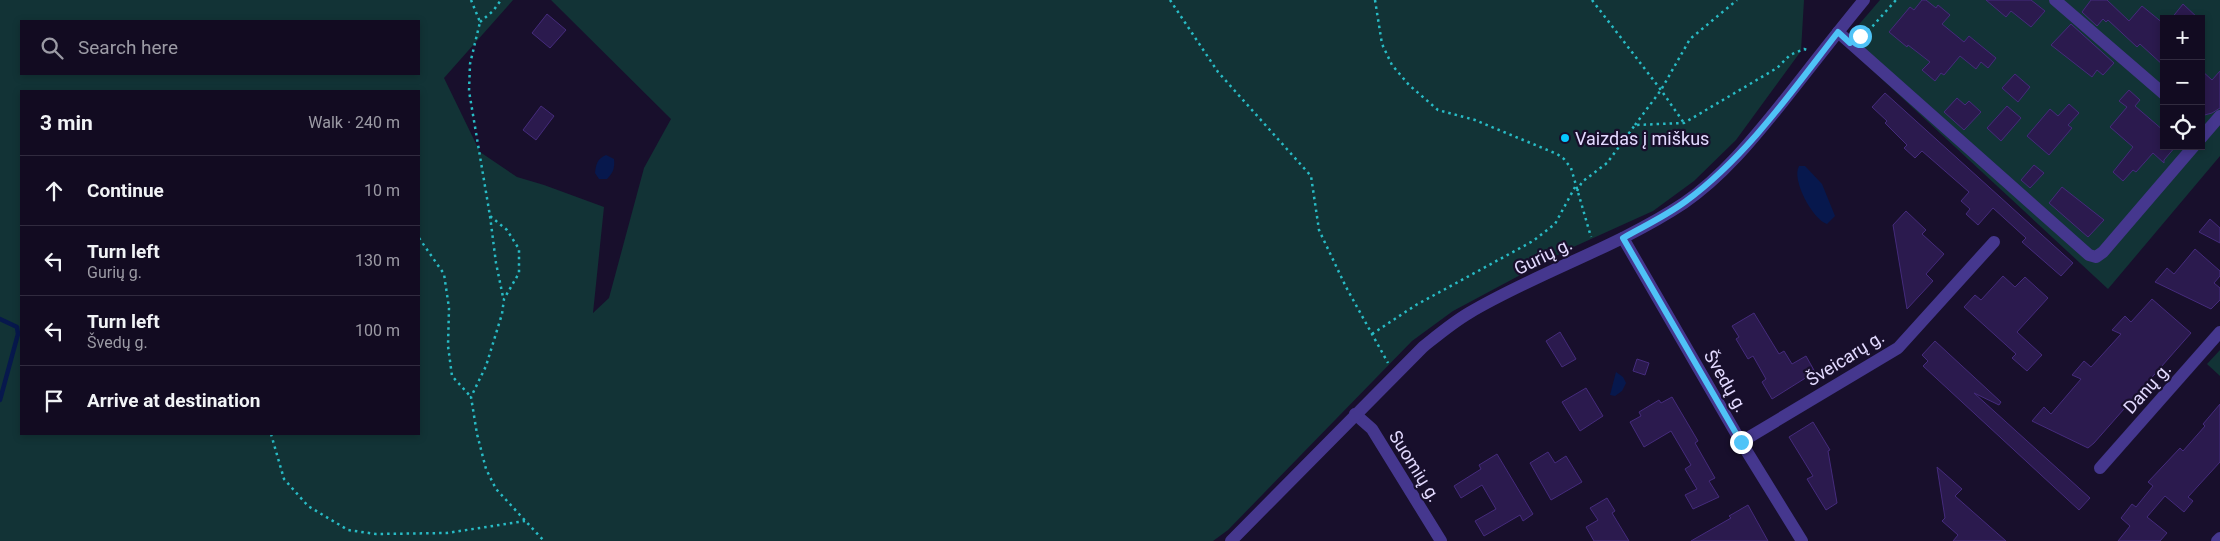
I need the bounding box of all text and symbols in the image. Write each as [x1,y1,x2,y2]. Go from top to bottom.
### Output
map controls [2160,15,2205,150]
button: + [2160,15,2205,60]
search box [20,20,420,75]
route start [1849,25,1872,48]
icon: search [38,34,66,62]
text: Search here [78,36,178,59]
button: − [2160,60,2205,105]
button: locate [2160,105,2205,150]
text: 3 min [40,111,93,135]
text: Walk · 240 m [308,113,400,132]
place label: Vaizdas į miškus [1575,128,1709,149]
marker: Vaizdas į miškus [1559,132,1571,144]
icon: ahead [40,177,68,205]
text: Continue [87,179,164,202]
text: 10 m [364,181,400,200]
street label: Gurių g. [1511,233,1575,279]
text: Turn left [87,240,160,263]
icon: left [40,247,68,275]
text: 130 m [355,251,400,270]
text: Gurių g. [87,263,142,282]
text: Turn left [87,310,160,333]
icon: left [40,317,68,345]
text: 100 m [355,321,400,340]
street label: Šveicarų g. [1802,326,1888,390]
text: Švedų g. [87,333,148,352]
street label: Švedų g. [1700,346,1752,416]
street label: Danų g. [2119,358,2175,418]
icon: arrive [40,387,68,415]
text: Arrive at destination [87,389,260,412]
street label: Suomių g. [1385,426,1445,506]
route end [1730,431,1753,454]

